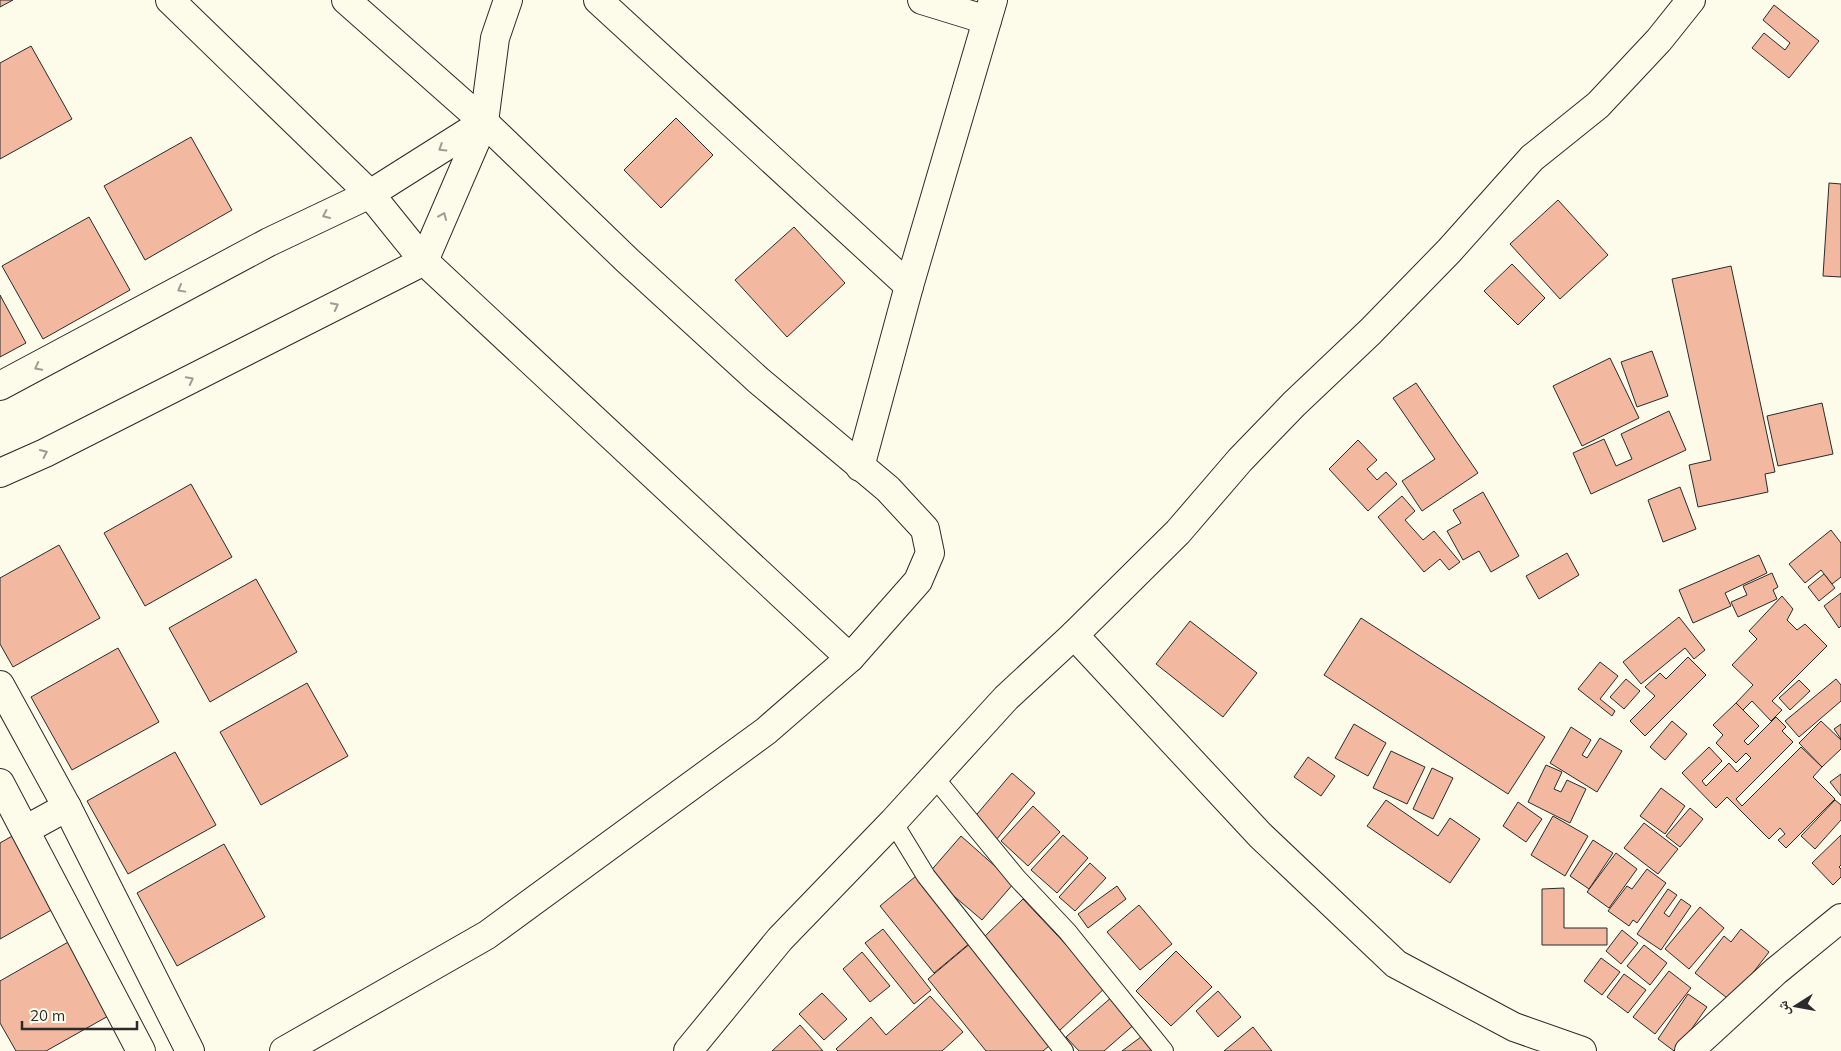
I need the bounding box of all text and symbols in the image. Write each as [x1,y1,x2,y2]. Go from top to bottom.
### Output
one-way arrow [439,142,448,151]
one-way arrow [322,208,331,218]
one-way arrow [437,212,448,221]
one-way arrow [178,283,187,293]
one-way arrow [329,303,338,313]
one-way arrow [35,361,44,371]
one-way arrow [184,376,193,386]
one-way arrow [39,449,48,459]
north arrow [1771,981,1821,1031]
scale bar [22,998,138,1030]
text: ش [1773,999,1793,1017]
text: 20 m [30,1006,65,1025]

